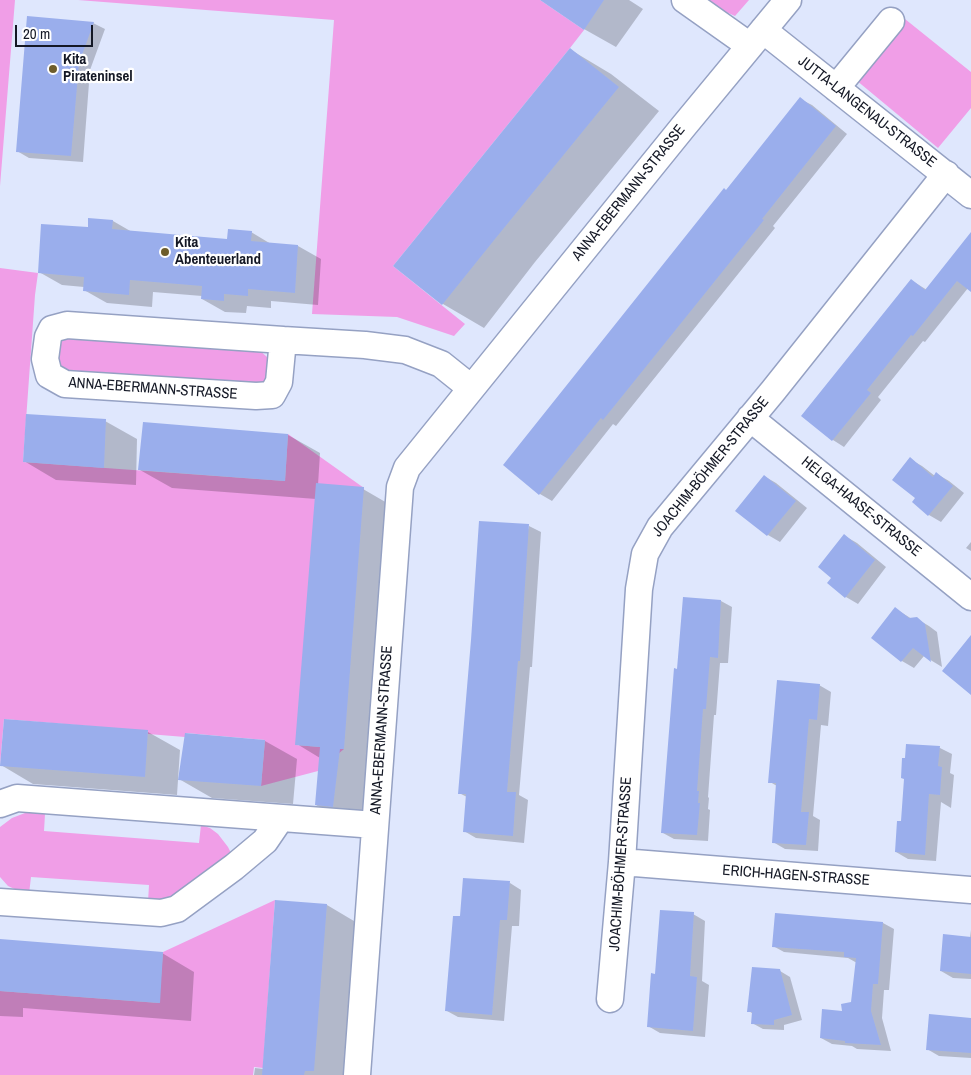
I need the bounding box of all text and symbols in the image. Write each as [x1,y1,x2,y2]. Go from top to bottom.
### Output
scale bar [18,15,95,47]
text: 20 m [23,23,50,44]
place label: Kita Pirateninsel [63,51,133,86]
street label: JUTTA-LANGENAU-STRASSE [794,52,940,172]
marker: Kita Pirateninsel [47,63,59,75]
street label: ANNA-EBERMANN-STRASSE [569,121,689,265]
place label: Kita Abenteuerland [175,234,261,269]
marker: Kita Abenteuerland [159,246,171,258]
street label: ANNA-EBERMANN-STRASSE [68,374,238,404]
street label: JOACHIM-BÖHMER-STRASSE [649,393,773,541]
street label: HELGA-HAASE-STRASSE [797,453,925,561]
street label: ANNA-EBERMANN-STRASSE [367,645,397,815]
street label: JOACHIM-BÖHMER-STRASSE [606,776,636,952]
street label: ERICH-HAGEN-STRASSE [722,862,870,890]

